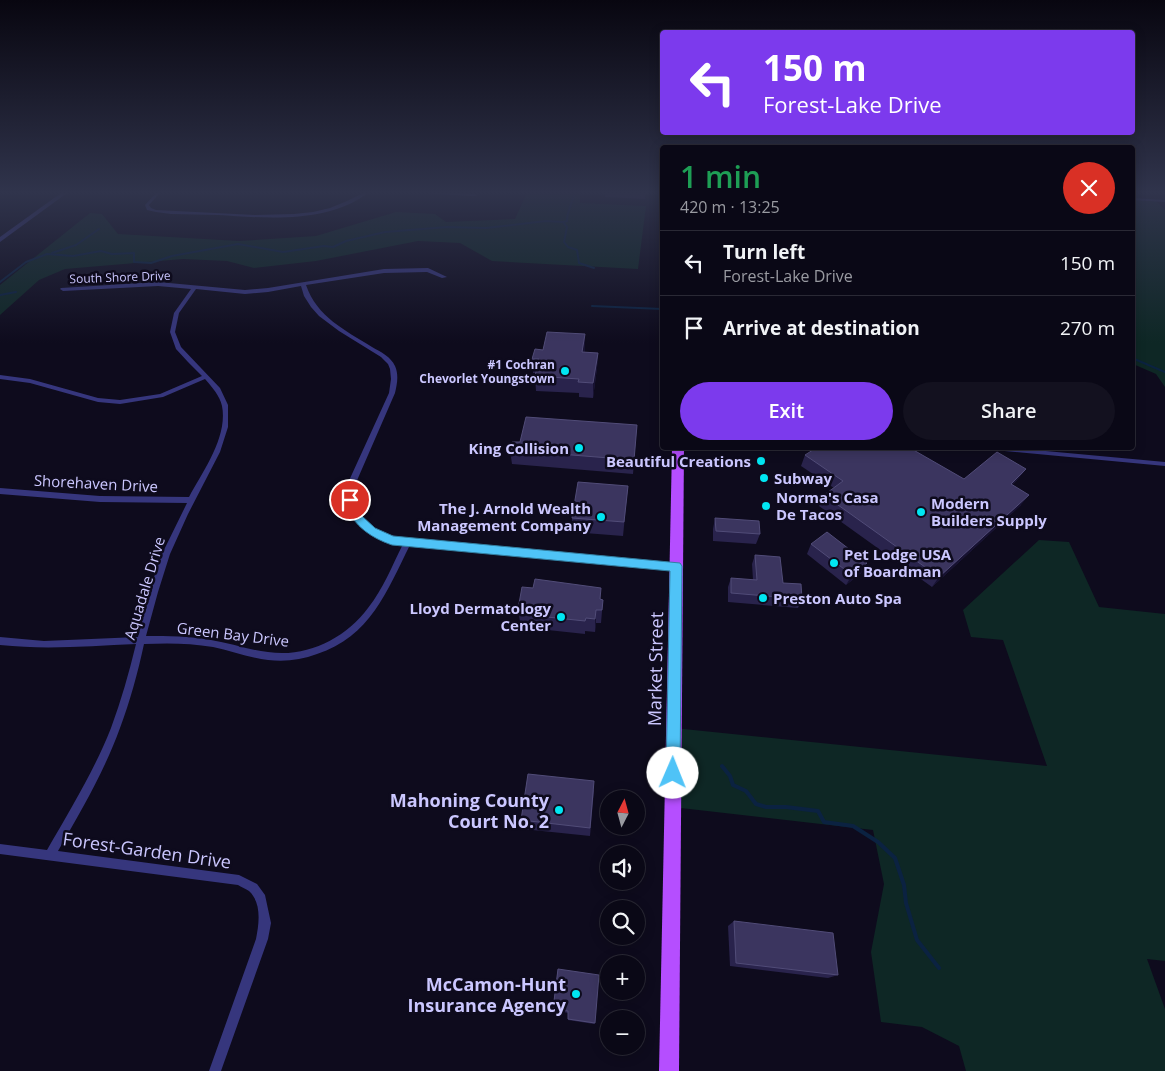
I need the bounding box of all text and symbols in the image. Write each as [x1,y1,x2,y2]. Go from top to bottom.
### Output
text: 150 m [763,44,867,91]
icon: left [680,50,745,115]
text: Forest-Lake Drive [763,89,942,119]
text: 1 min [680,156,761,197]
button: close [1063,162,1115,214]
text: 420 m · 13:25 [680,196,780,218]
text: Turn left [723,239,805,265]
icon: left [680,249,708,277]
text: 150 m [1060,250,1115,276]
text: Forest-Lake Drive [723,265,853,287]
street label: South Shore Drive [69,267,171,287]
icon: arrive [680,314,708,342]
text: Arrive at destination [723,315,920,341]
text: 270 m [1060,315,1115,341]
place label: #1 Cochran Chevorlet Youngstown [419,356,555,387]
marker: #1 Cochran Chevorlet Youngstown [559,365,571,377]
button: Exit [680,382,893,440]
button: Share [903,382,1115,440]
place label: King Collision [468,438,569,458]
marker: King Collision [573,442,585,454]
place label: Beautiful Creations [606,451,751,471]
marker: Beautiful Creations [755,455,767,467]
place label: Subway [774,468,833,488]
street label: Shorehaven Drive [33,470,159,496]
marker: Subway [758,472,770,484]
pin [329,479,371,521]
icon: arrive [336,486,364,514]
place label: Norma's Casa De Tacos [776,487,879,524]
place label: Modern Builders Supply [931,493,1047,530]
place label: The J. Arnold Wealth Management Company [417,498,591,535]
marker: Norma's Casa De Tacos [760,500,772,512]
marker: Modern Builders Supply [915,506,927,518]
marker: The J. Arnold Wealth Management Company [595,511,607,523]
street label: Aquadale Drive [119,534,169,642]
place label: Pet Lodge USA of Boardman [844,544,952,581]
marker: Pet Lodge USA of Boardman [828,557,840,569]
place label: Preston Auto Spa [773,588,902,608]
marker: Preston Auto Spa [757,592,769,604]
place label: Lloyd Dermatology Center [410,598,551,635]
marker: Lloyd Dermatology Center [555,611,567,623]
street label: Market Street [642,612,668,726]
street label: Green Bay Drive [176,617,290,651]
position arrow [646,746,698,798]
place label: Mahoning County Court No. 2 [390,788,550,833]
north arrow [600,790,645,835]
map controls [600,790,645,1055]
marker: Mahoning County Court No. 2 [553,804,565,816]
street label: Forest-Garden Drive [61,826,233,874]
button: sound [600,845,645,890]
button: search [600,900,645,945]
button: + [600,955,645,1000]
place label: McCamon-Hunt Insurance Agency [407,972,567,1017]
marker: McCamon-Hunt Insurance Agency [570,988,582,1000]
button: − [600,1010,645,1055]

